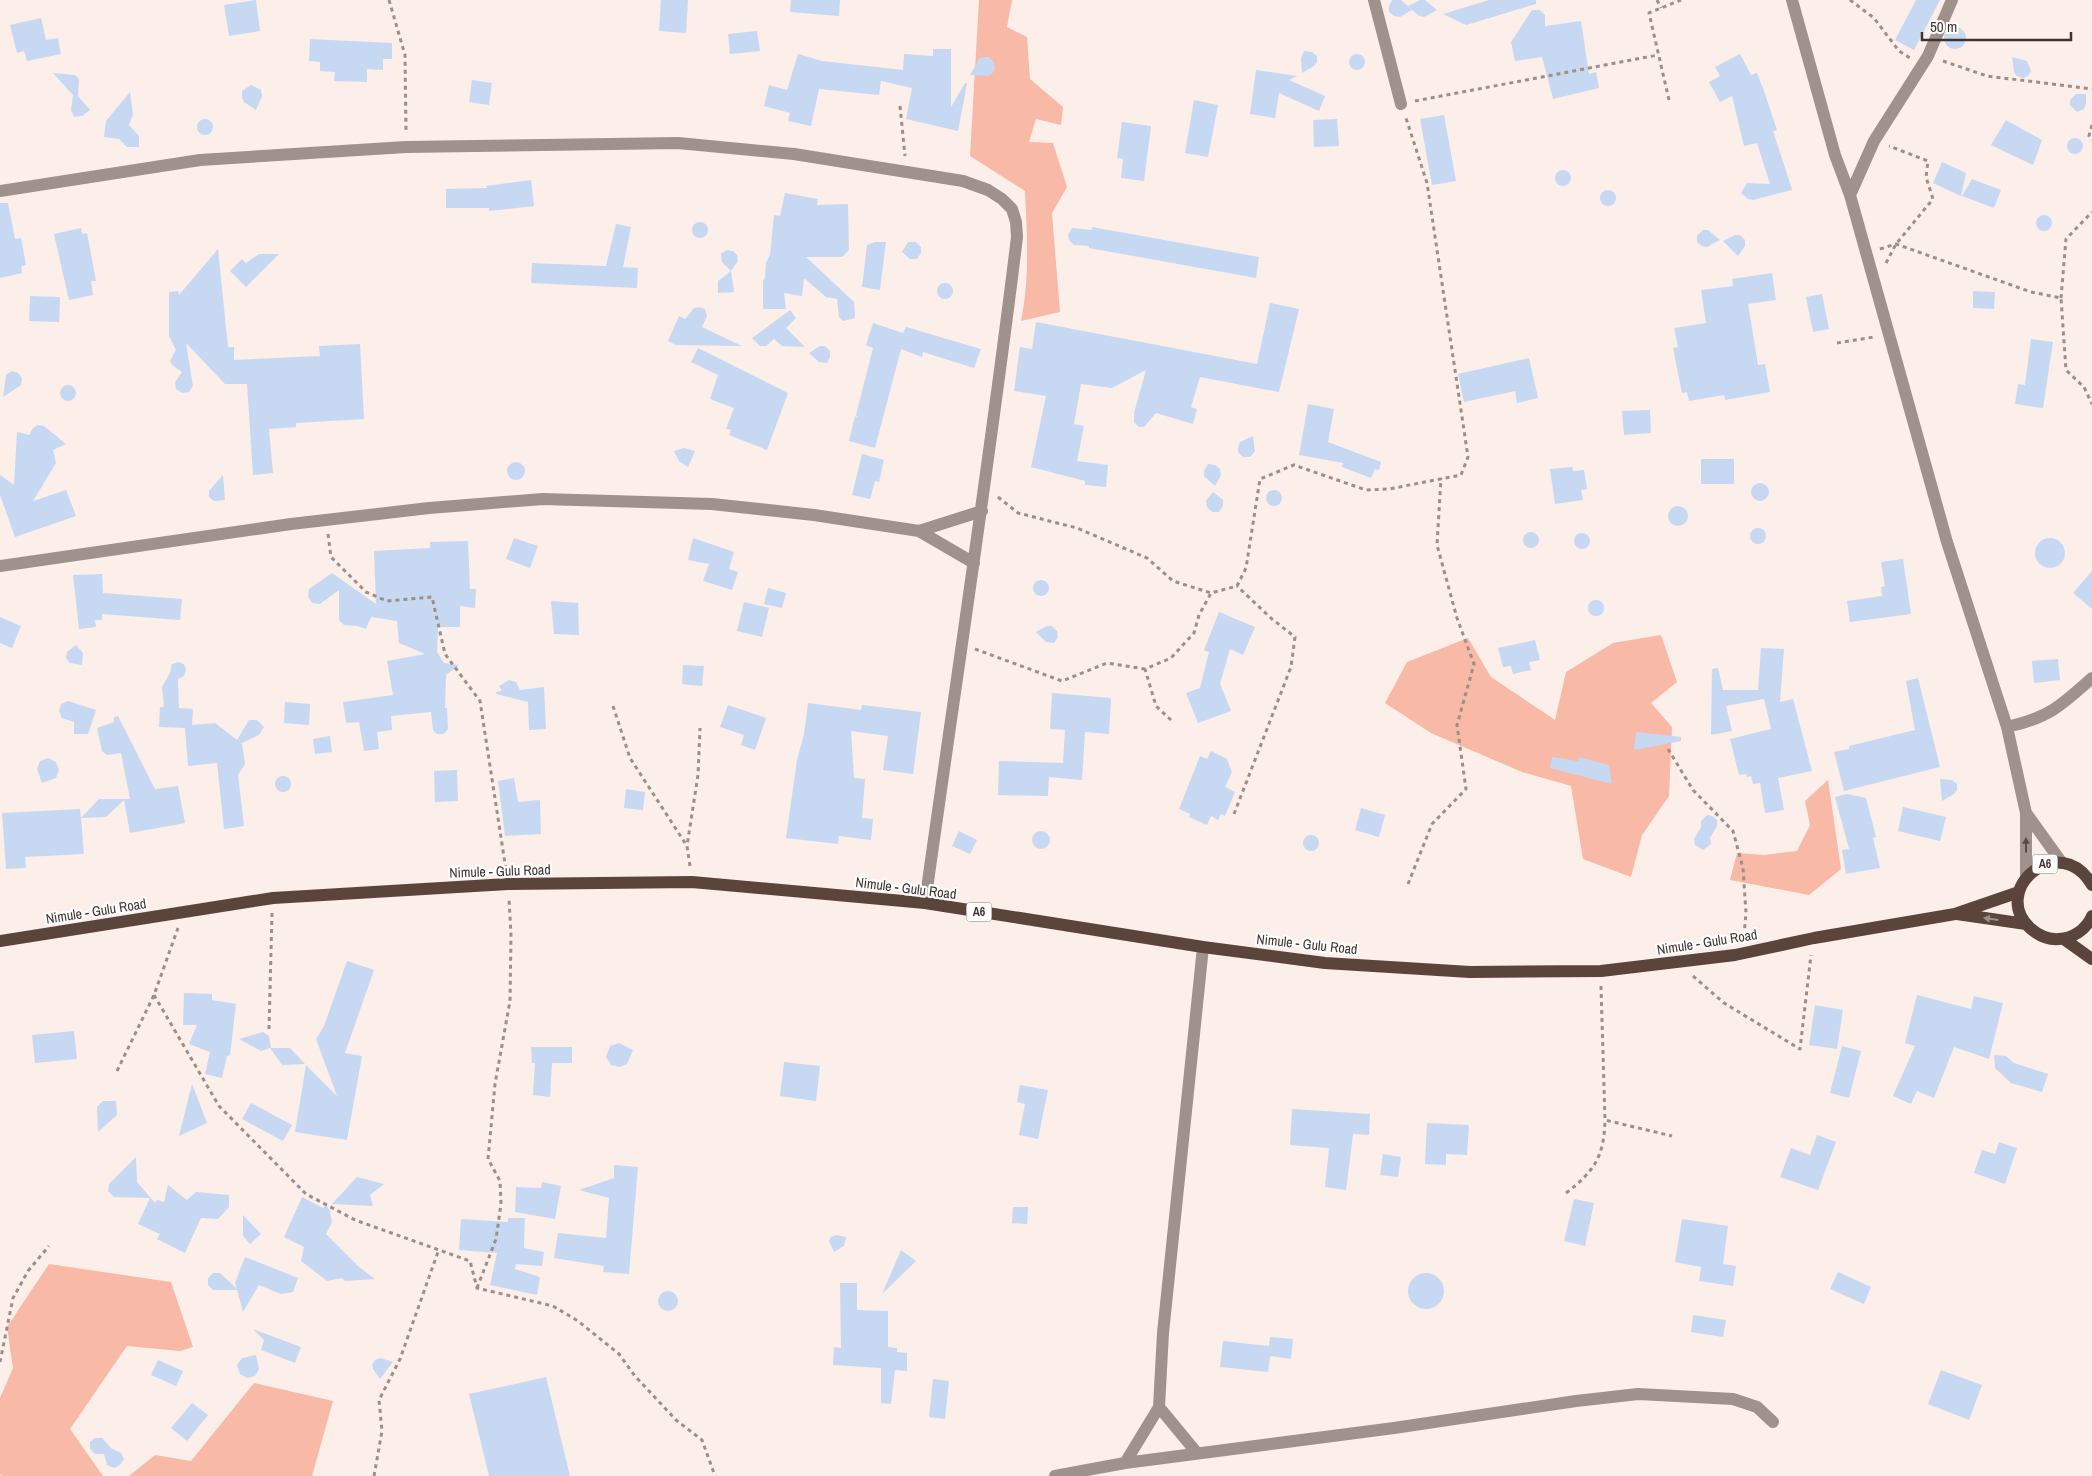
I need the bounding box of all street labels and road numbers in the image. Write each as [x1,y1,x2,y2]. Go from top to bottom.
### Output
road number: A6 [2032,854,2058,874]
street label: Nimule - Gulu Road [449,860,551,882]
street label: Nimule - Gulu Road [855,873,957,903]
street label: Nimule - Gulu Road [44,894,148,928]
road number: A6 [966,902,992,922]
street label: Nimule - Gulu Road [1655,925,1759,959]
street label: Nimule - Gulu Road [1256,930,1358,958]

